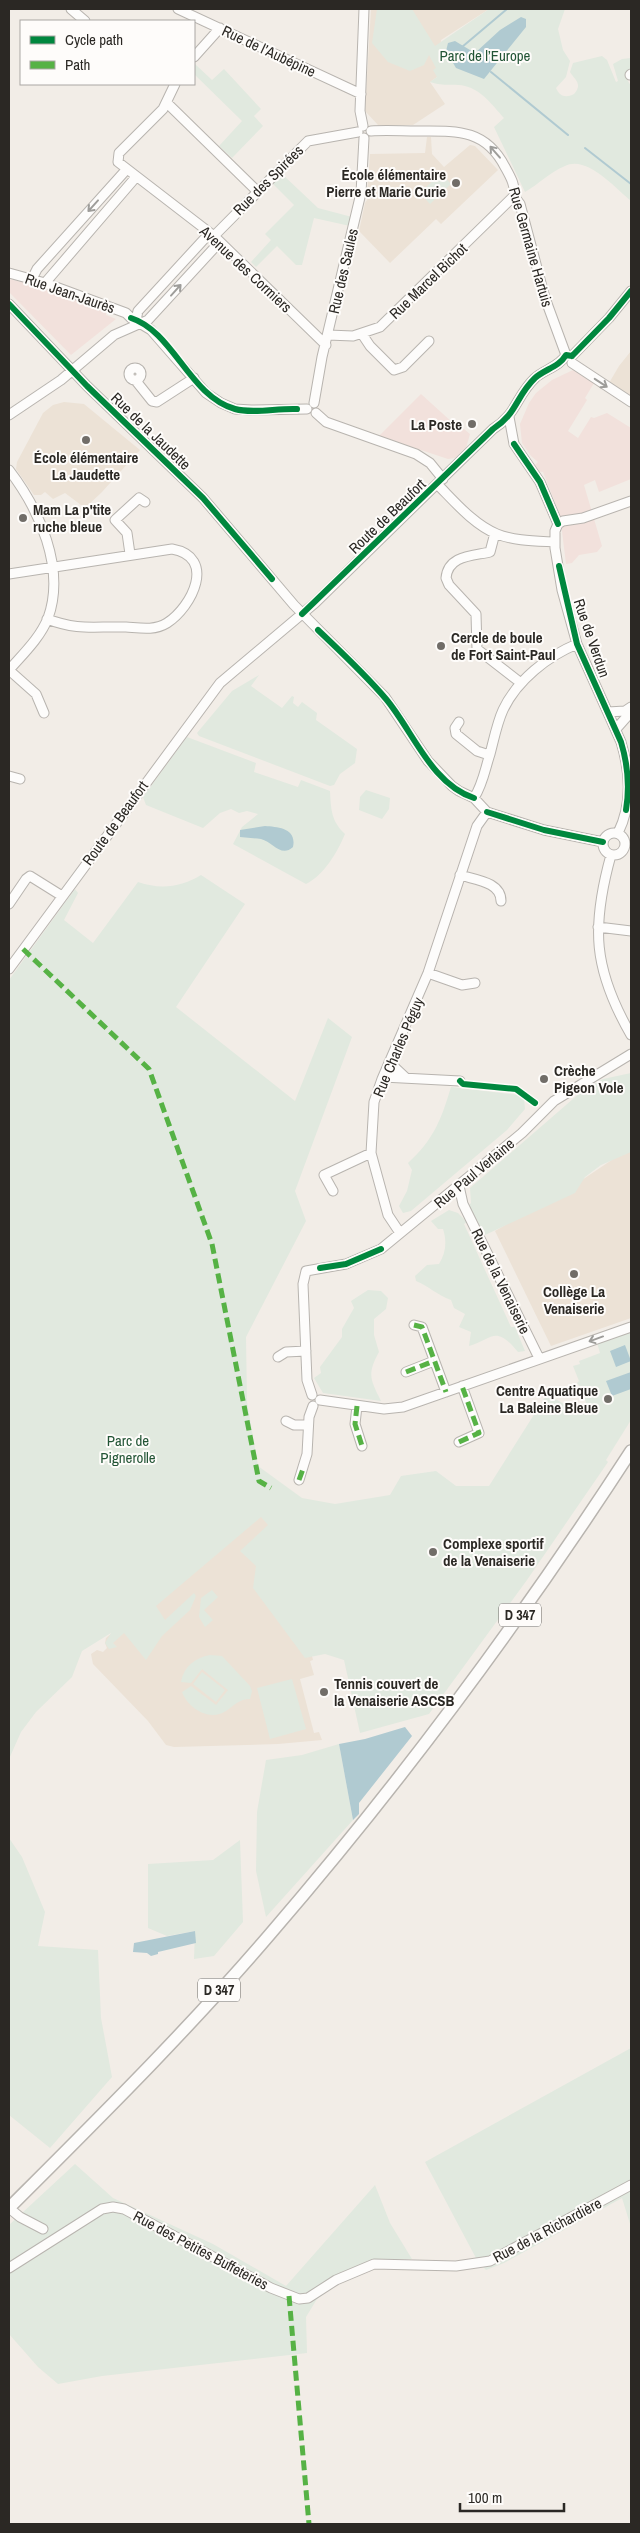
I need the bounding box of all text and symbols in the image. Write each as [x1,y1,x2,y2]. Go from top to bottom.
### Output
legend [20,20,195,85]
street label: Rue de l’Aubépine [219,20,319,82]
text: Cycle path [65,29,123,50]
park label: Parc de l’Europe [440,45,531,66]
text: Path [65,54,90,75]
street label: Rue des Spirées [228,140,308,220]
one-way arrow [490,146,501,159]
place label: École élémentaire Pierre et Marie Curie [326,164,446,202]
marker: École élémentaire Pierre et Marie Curie [450,177,462,189]
street label: Rue Germaine Hartuis [504,185,558,309]
one-way arrow [87,199,99,212]
street label: Avenue des Cormiers [195,220,297,317]
street label: Rue des Saules [323,226,363,316]
street label: Rue Marcel Bichot [384,238,472,324]
street label: Rue Jean-Jaurès [22,268,118,318]
one-way arrow [170,283,182,296]
one-way arrow [593,378,607,388]
street label: Rue de la Jaudette [107,388,196,475]
place label: La Poste [411,414,462,435]
marker: La Poste [466,418,478,430]
marker: École élémentaire La Jaudette [80,434,92,446]
place label: École élémentaire La Jaudette [34,447,138,485]
street label: Route de Beaufort [344,473,431,558]
place label: Mam La p'tite ruche bleue [33,499,111,537]
marker: Mam La p'tite ruche bleue [17,512,29,524]
street label: Rue de Verdun [569,596,615,680]
place label: Cercle de boule de Fort Saint-Paul [451,627,556,665]
marker: Cercle de boule de Fort Saint-Paul [435,640,447,652]
street label: Route de Beaufort [77,776,153,870]
street label: Rue Charles Péguy [367,993,429,1100]
place label: Crèche Pigeon Vole [554,1060,624,1098]
marker: Crèche Pigeon Vole [538,1073,550,1085]
street label: Rue Paul Verlaine [429,1133,519,1213]
street label: Rue de la Venaiserie [466,1225,536,1337]
marker: Collège La Venaiserie [568,1268,580,1280]
place label: Collège La Venaiserie [543,1281,605,1319]
one-way arrow [588,1335,604,1344]
place label: Centre Aquatique La Baleine Bleue [496,1380,598,1418]
marker: Centre Aquatique La Baleine Bleue [602,1393,614,1405]
park label: Parc de Pignerolle [100,1430,156,1468]
place label: Complexe sportif de la Venaiserie [443,1533,544,1571]
marker: Complexe sportif de la Venaiserie [427,1546,439,1558]
road number: D 347 [499,1604,541,1626]
place label: Tennis couvert de la Venaiserie ASCSB [334,1673,454,1711]
marker: Tennis couvert de la Venaiserie ASCSB [318,1686,330,1698]
road number: D 347 [198,1978,240,2002]
street label: Rue de la Richardière [489,2192,605,2268]
street label: Rue des Petites Buffeteries [130,2205,272,2295]
scale bar [460,2480,564,2512]
text: 100 m [468,2487,502,2508]

